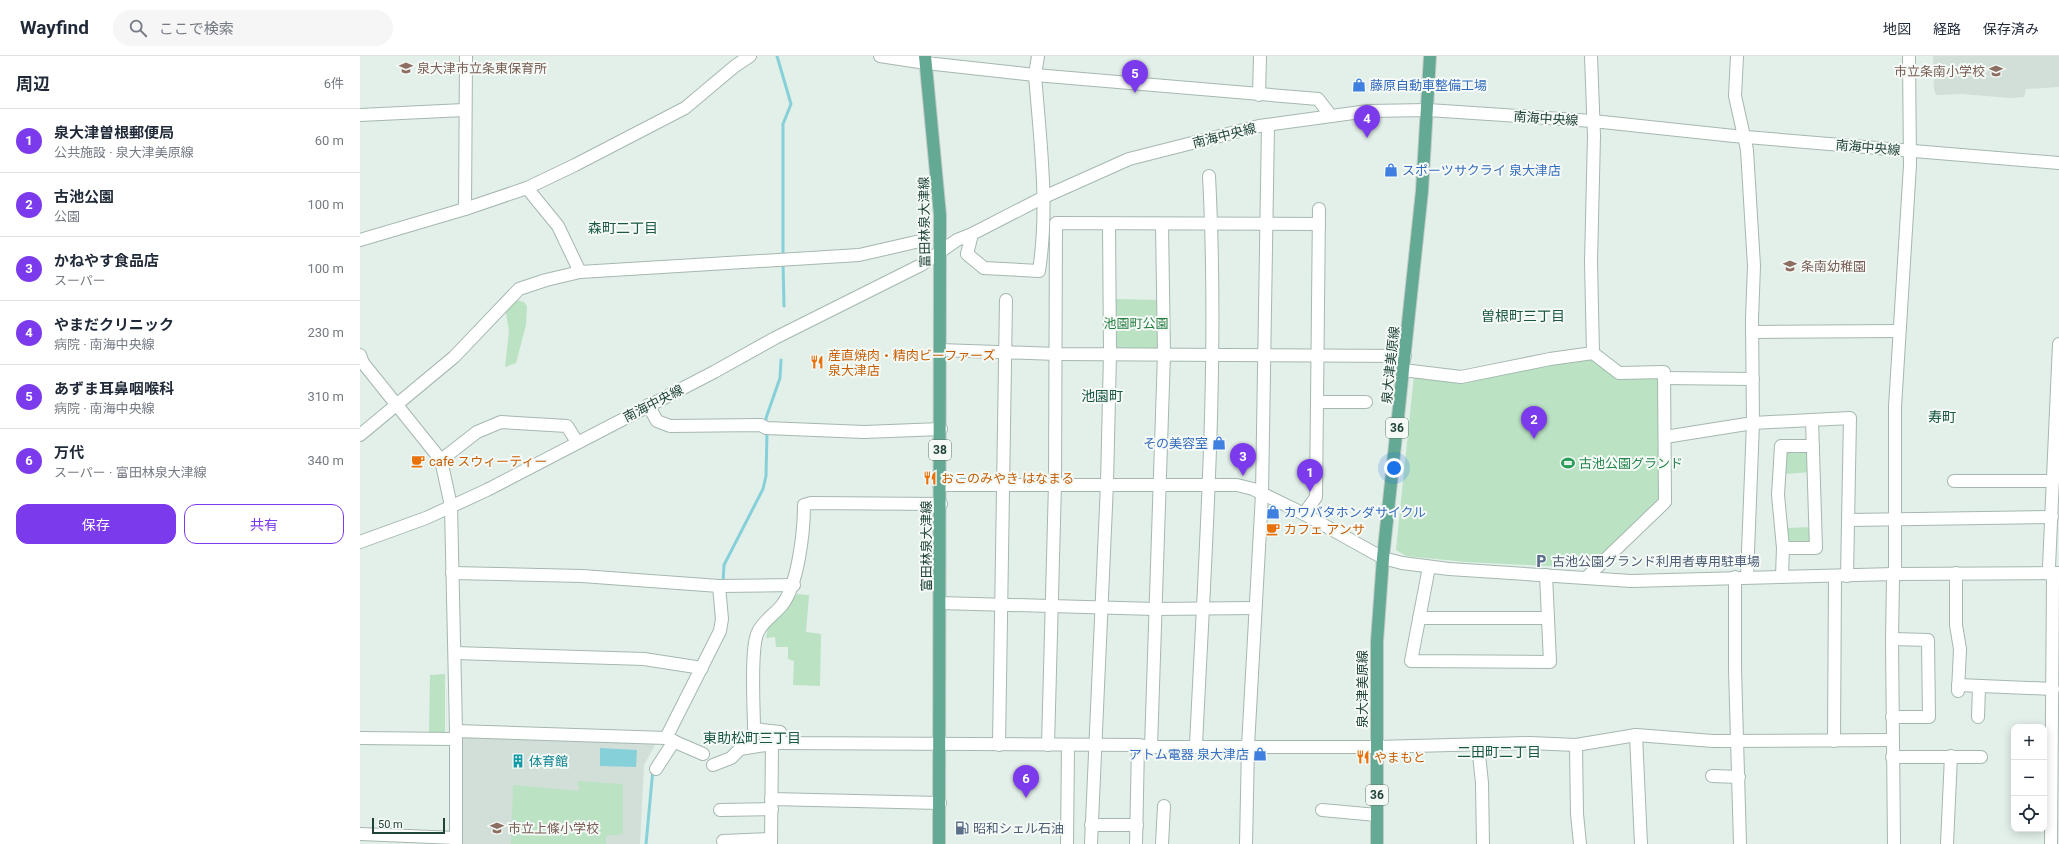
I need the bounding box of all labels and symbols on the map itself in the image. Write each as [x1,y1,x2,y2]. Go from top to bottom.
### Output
school or university icon: 泉大津市立条東保育所 [398,60,414,76]
pin: 5 [1122,60,1148,93]
place label: 泉大津市立条東保育所 [417,61,547,76]
school or university icon: 市立条南小学校 [1988,63,2004,79]
place label: 市立条南小学校 [1894,64,1985,79]
shop icon: 藤原自動車整備工場 [1351,77,1367,93]
place label: 藤原自動車整備工場 [1370,78,1487,93]
pin: 4 [1354,105,1380,138]
street label: 南海中央線 [1513,109,1579,128]
street label: 南海中央線 [1191,120,1257,151]
street label: 南海中央線 [1835,137,1901,158]
shop icon: スポーツサクライ 泉大津店 [1383,162,1399,178]
place label: スポーツサクライ 泉大津店 [1402,163,1561,178]
street label: 富田林泉大津線 [916,176,933,268]
district label: 森町二丁目 [588,220,658,236]
school or university icon: 条南幼稚園 [1782,258,1798,274]
place label: 条南幼稚園 [1801,259,1866,274]
district label: 曽根町三丁目 [1481,308,1565,324]
park label: 池園町公園 [1103,316,1169,331]
street label: 泉大津美原線 [1379,325,1402,405]
place label: 産直焼肉・精肉ビーファーズ 泉大津店 [828,348,996,378]
restaurant icon: 産直焼肉・精肉ビーファーズ 泉大津店 [809,354,825,370]
street label: 南海中央線 [621,382,686,425]
district label: 池園町 [1081,388,1123,404]
pin: 2 [1521,406,1547,439]
district label: 寿町 [1928,409,1956,425]
road number: 36 [1386,418,1408,438]
shop icon: その美容室 [1211,435,1227,451]
place label: その美容室 [1143,436,1208,451]
road number: 38 [929,440,951,460]
pin: 3 [1230,443,1256,476]
cafe icon: cafe スウィーティー [410,453,426,469]
place label: cafe スウィーティー [429,454,548,469]
sports icon: 古池公園グランド [1560,455,1576,471]
place label: 古池公園グランド [1579,456,1683,471]
your location [1384,458,1404,478]
pin: 1 [1297,459,1323,492]
restaurant icon: おこのみやき はなまる [922,470,938,486]
place label: おこのみやき はなまる [941,471,1074,486]
street label: 富田林泉大津線 [919,500,934,592]
shop icon: カワバタホンダサイクル [1265,504,1281,520]
place label: カワバタホンダサイクル [1284,505,1426,520]
cafe icon: カフェ アンサ [1265,521,1281,537]
place label: カフェ アンサ [1284,522,1365,537]
parking icon: 古池公園グランド利用者専用駐車場 [1533,553,1549,569]
place label: 古池公園グランド利用者専用駐車場 [1552,554,1760,569]
street label: 泉大津美原線 [1355,650,1370,728]
district label: 東助松町三丁目 [703,730,801,746]
district label: 二田町二丁目 [1457,744,1541,760]
shop icon: アトム電器 泉大津店 [1252,746,1268,762]
place label: アトム電器 泉大津店 [1129,747,1249,762]
restaurant icon: やまもと [1355,749,1371,765]
place label: やまもと [1374,750,1426,765]
building icon: 体育館 [510,753,526,769]
place label: 体育館 [529,754,568,769]
pin: 6 [1013,765,1039,798]
road number: 36 [1366,785,1388,805]
scale bar [372,816,445,835]
school or university icon: 市立上條小学校 [489,820,505,836]
fuel station icon: 昭和シェル石油 [954,820,970,836]
place label: 市立上條小学校 [508,821,599,836]
place label: 昭和シェル石油 [973,821,1064,836]

